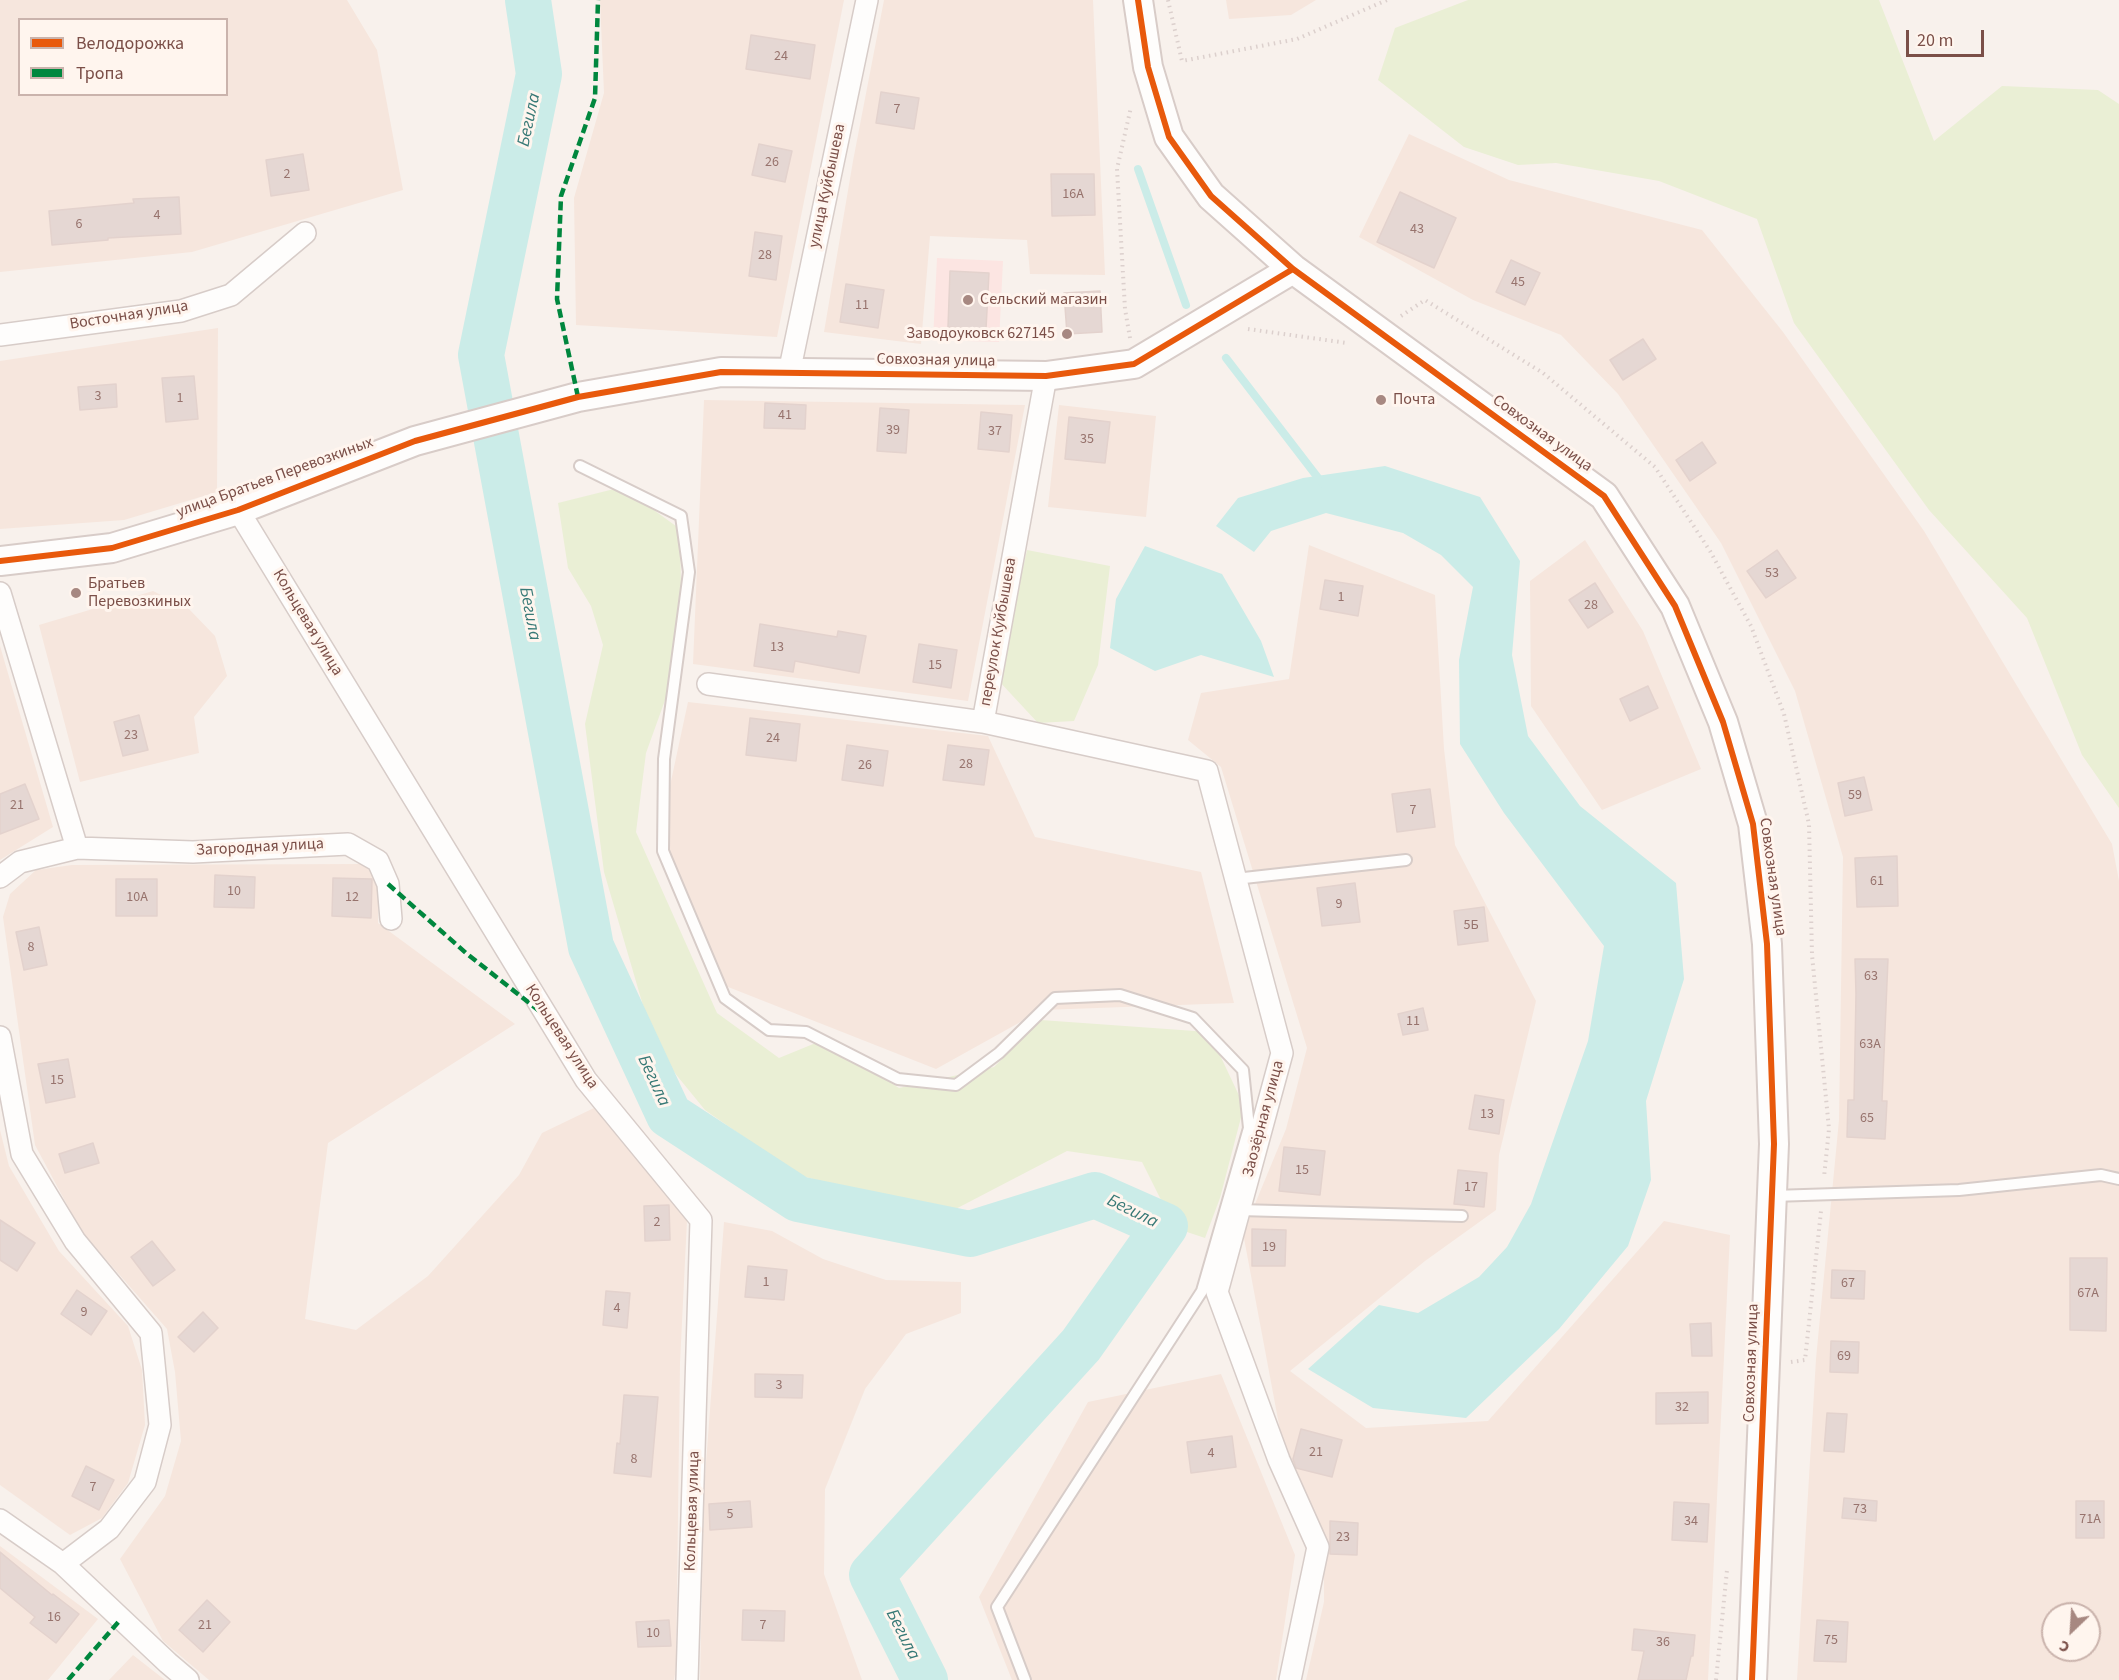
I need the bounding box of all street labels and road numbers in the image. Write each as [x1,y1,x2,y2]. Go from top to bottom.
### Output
street label: улица Куйбышева [805,122,851,250]
street label: Восточная улица [68,297,190,335]
street label: Совхозная улица [876,350,996,372]
street label: Совхозная улица [1488,391,1596,477]
street label: улица Братьев Перевозкиных [174,433,376,523]
street label: переулок Куйбышева [976,556,1022,708]
street label: Кольцевая улица [268,566,346,680]
street label: Совхозная улица [1754,817,1790,937]
street label: Загородная улица [196,835,324,861]
street label: Кольцевая улица [520,981,602,1093]
street label: Заозёрная улица [1239,1059,1289,1179]
street label: Совхозная улица [1740,1303,1764,1423]
street label: Кольцевая улица [681,1450,705,1572]

